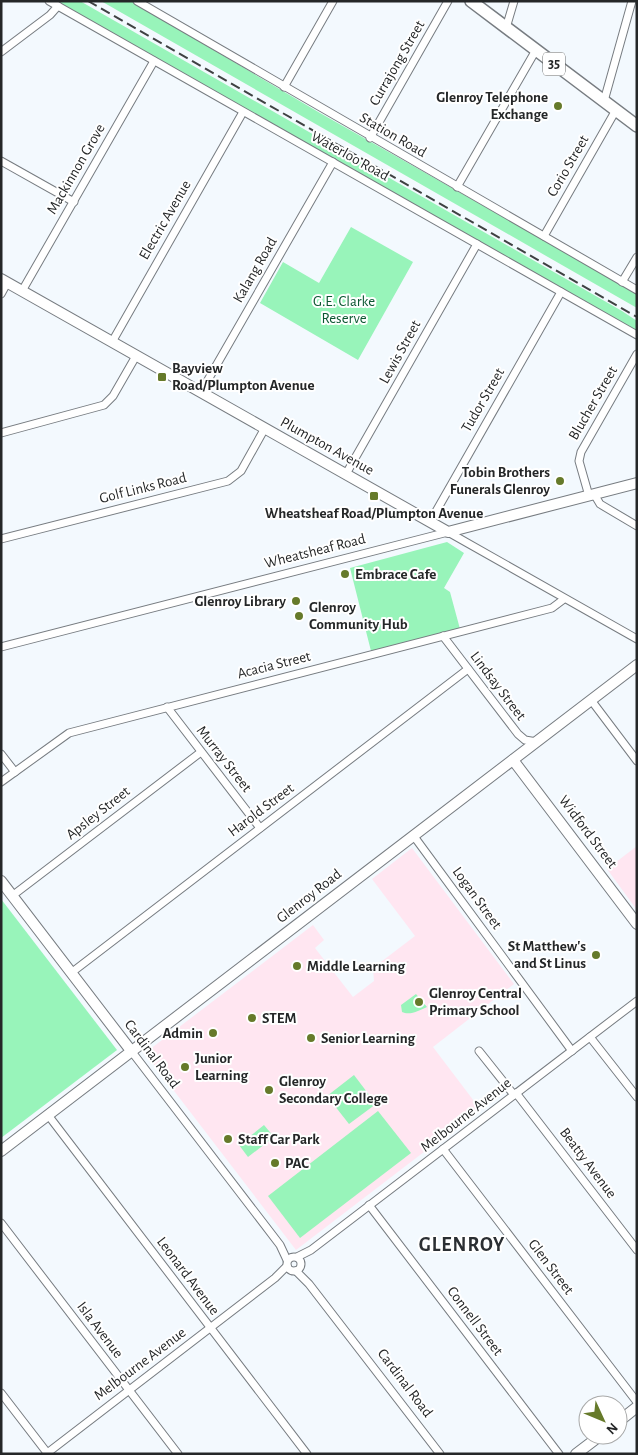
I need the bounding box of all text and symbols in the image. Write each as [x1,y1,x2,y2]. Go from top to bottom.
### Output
street label: Currajong Street [367,18,427,108]
road number: 35 [543,52,565,76]
place label: Glenroy Telephone Exchange [436,90,548,122]
marker: Glenroy Telephone Exchange [552,100,564,112]
street label: Station Road [357,110,429,160]
street label: Mackinnon Grove [44,121,108,217]
street label: Waterloo Road [308,128,392,184]
street label: Corio Street [544,132,592,199]
street label: Electric Avenue [136,178,194,262]
street label: Kalang Road [230,235,280,305]
park label: G.E. Clarke Reserve [313,294,375,326]
street label: Lewis Street [376,318,424,386]
place label: Bayview Road/Plumpton Avenue [172,361,315,393]
street label: Blucher Street [566,363,620,442]
street label: Tudor Street [459,365,507,435]
marker: Bayview Road/Plumpton Avenue [156,371,168,383]
street label: Plumpton Avenue [278,414,376,478]
place label: Tobin Brothers Funerals Glenroy [450,465,550,497]
street label: Golf Links Road [98,470,188,506]
marker: Tobin Brothers Funerals Glenroy [554,475,566,487]
marker: Wheatsheaf Road/Plumpton Avenue [368,490,380,502]
place label: Wheatsheaf Road/Plumpton Avenue [265,506,483,521]
street label: Wheatsheaf Road [263,531,367,571]
place label: Embrace Cafe [355,567,436,582]
marker: Embrace Cafe [339,568,351,580]
place label: Glenroy Library [195,594,286,609]
marker: Glenroy Library [290,595,302,607]
place label: Glenroy Community Hub [309,600,408,632]
marker: Glenroy Community Hub [293,610,305,622]
street label: Acacia Street [236,649,312,681]
street label: Lindsay Street [467,649,529,723]
street label: Murray Street [194,723,255,795]
street label: Harold Street [225,780,297,840]
street label: Apsley Street [63,783,133,842]
street label: Widford Street [556,793,620,871]
street label: Logan Street [450,864,505,932]
street label: Glenroy Road [274,866,344,926]
place label: St Matthew's and St Linus [508,939,586,971]
marker: St Matthew's and St Linus [590,949,602,961]
place label: Middle Learning [307,959,406,974]
marker: Middle Learning [291,960,303,972]
place label: Glenroy Central Primary School [429,986,522,1018]
marker: Glenroy Central Primary School [413,996,425,1008]
place label: STEM [262,1011,296,1026]
marker: STEM [246,1012,258,1024]
street label: Cardinal Road [121,1017,183,1091]
place label: Admin [162,1026,203,1041]
marker: Admin [207,1027,219,1039]
place label: Senior Learning [321,1031,416,1046]
marker: Senior Learning [305,1032,317,1044]
place label: Junior Learning [195,1051,249,1083]
marker: Junior Learning [179,1061,191,1073]
place label: Glenroy Secondary College [279,1074,388,1106]
street label: Melbourne Avenue [418,1075,514,1155]
marker: Glenroy Secondary College [263,1084,275,1096]
street label: Beatty Avenue [557,1125,619,1201]
place label: Staff Car Park [238,1132,320,1147]
marker: Staff Car Park [222,1133,234,1145]
place label: PAC [285,1156,309,1171]
marker: PAC [269,1157,281,1169]
street label: Leonard Avenue [154,1234,222,1318]
district label: GLENROY [419,1235,505,1255]
street label: Glen Street [525,1237,577,1298]
street label: Connell Street [444,1284,506,1358]
street label: Isla Avenue [74,1299,126,1361]
street label: Melbourne Avenue [91,1325,189,1403]
street label: Cardinal Road [374,1346,436,1420]
north arrow [578,1395,628,1445]
text: N [603,1420,620,1437]

